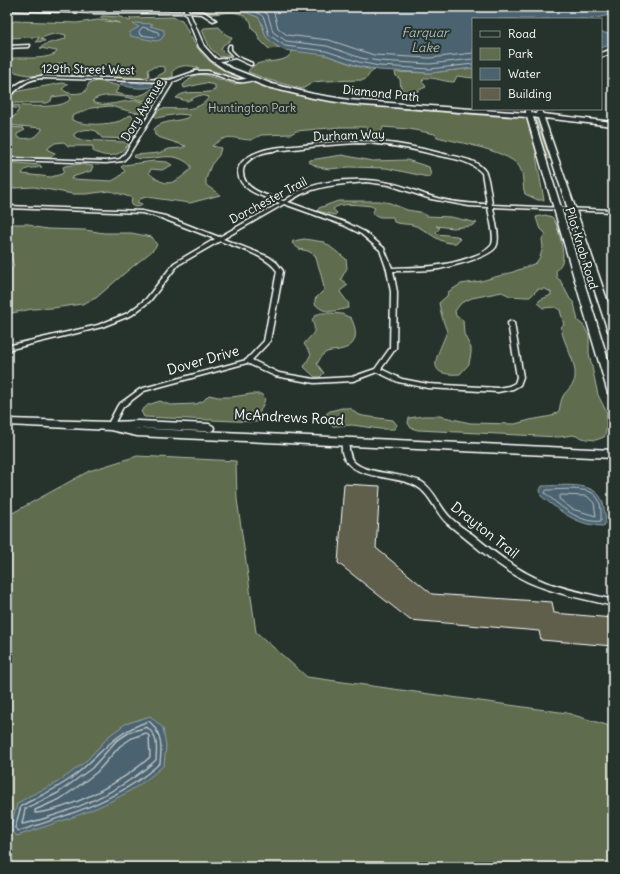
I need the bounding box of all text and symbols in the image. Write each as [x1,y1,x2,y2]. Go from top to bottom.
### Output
legend [472,18,602,110]
water label: Farquar Lake [402,24,450,56]
text: Road [508,26,536,41]
text: Park [508,46,533,61]
street label: 129th Street West [41,61,135,77]
text: Water [508,66,541,81]
street label: Dory Avenue [118,76,166,144]
street label: Diamond Path [342,82,420,104]
text: Building [508,86,552,101]
park label: Huntington Park [208,100,296,115]
street label: Durham Way [313,126,385,144]
street label: Dorchester Trail [227,173,309,227]
street label: Pilot Knob Road [562,205,602,291]
street label: Dover Drive [165,341,241,379]
street label: McAndrews Road [234,405,344,429]
street label: Drayton Trail [447,498,523,562]

